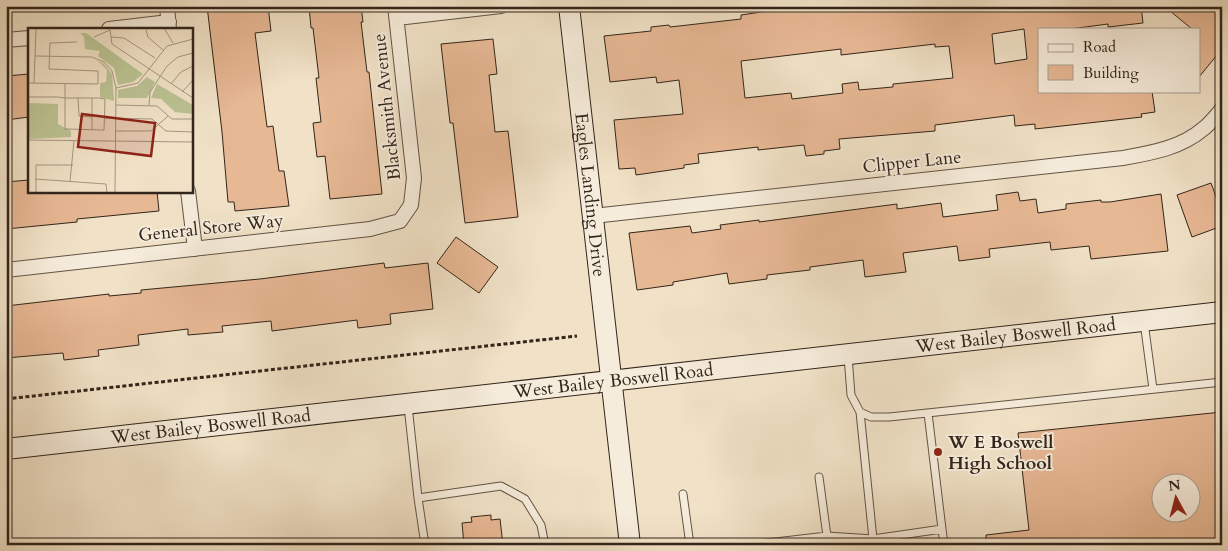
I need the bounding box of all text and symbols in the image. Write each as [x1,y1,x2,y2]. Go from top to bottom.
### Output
inset map [28,28,192,192]
legend [1038,28,1200,92]
street label: Blacksmith Avenue [367,32,407,182]
text: Road [1083,37,1116,57]
text: Building [1083,63,1139,83]
street label: Eagles Landing Drive [569,111,612,278]
street label: Clipper Lane [861,144,963,180]
street label: General Store Way [137,208,285,248]
street label: West Bailey Boswell Road [913,312,1117,359]
street label: West Bailey Boswell Road [511,357,715,404]
street label: West Bailey Boswell Road [108,402,312,450]
place label: W E Boswell High School [947,430,1054,476]
marker: W E Boswell High School [932,446,944,458]
north arrow [1150,474,1200,524]
text: N [1167,475,1182,496]

